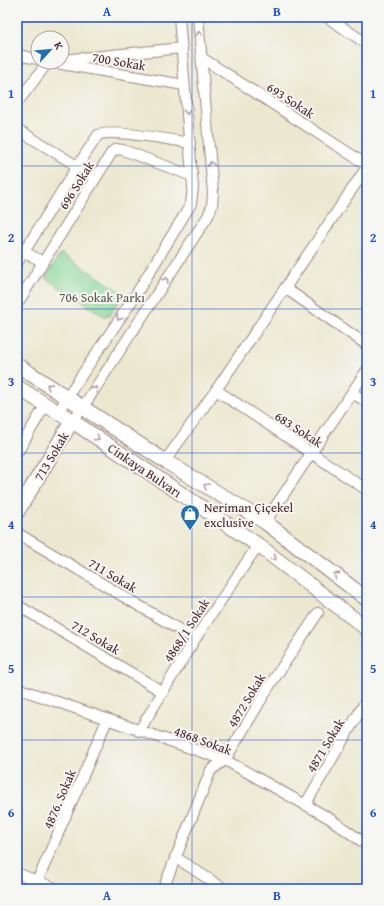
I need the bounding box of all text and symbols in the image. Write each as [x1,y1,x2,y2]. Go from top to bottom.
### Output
text: A [103,2,112,21]
text: B [273,2,281,21]
north arrow [30,30,70,70]
one-way arrow [195,31,204,37]
text: K [50,39,68,52]
street label: 700 Sokak [91,47,148,76]
street label: 693 Sokak [263,78,319,123]
text: 1 [8,84,14,103]
text: 1 [370,84,376,103]
one-way arrow [182,109,191,115]
street label: 696 Sokak [54,157,99,213]
one-way arrow [206,161,215,167]
text: 2 [8,228,15,247]
text: 2 [370,228,377,247]
one-way arrow [161,277,169,284]
park label: 706 Sokak Parkı [59,288,145,307]
one-way arrow [117,314,124,321]
text: 3 [8,372,14,391]
text: 3 [370,372,376,391]
one-way arrow [46,383,53,390]
one-way arrow [90,386,98,393]
street label: 683 Sokak [271,407,327,452]
street label: 713 Sokak [29,428,74,484]
one-way arrow [93,433,100,440]
street label: Cinkaya Bulvarı [104,439,186,502]
one-way arrow [203,483,210,491]
place label: Neriman Çiçekel exclusive [204,498,294,532]
shop icon: Neriman Çiçekel exclusive [179,503,201,531]
text: 4 [8,515,15,534]
text: 4 [370,515,377,534]
street label: 711 Sokak [85,553,141,598]
one-way arrow [270,553,277,560]
one-way arrow [333,573,340,580]
street label: 4868/1 Sokak [159,594,214,666]
street label: 712 Sokak [68,615,124,660]
text: 5 [8,659,15,678]
text: 5 [370,659,377,678]
street label: 4872 Sokak [223,669,270,731]
street label: 4871 Sokak [302,714,349,776]
street label: 4868 Sokak [171,721,235,760]
street label: 4876. Sokak [38,766,81,832]
text: 6 [8,803,15,822]
text: 6 [370,803,377,822]
text: A [103,886,112,905]
text: B [273,886,281,905]

